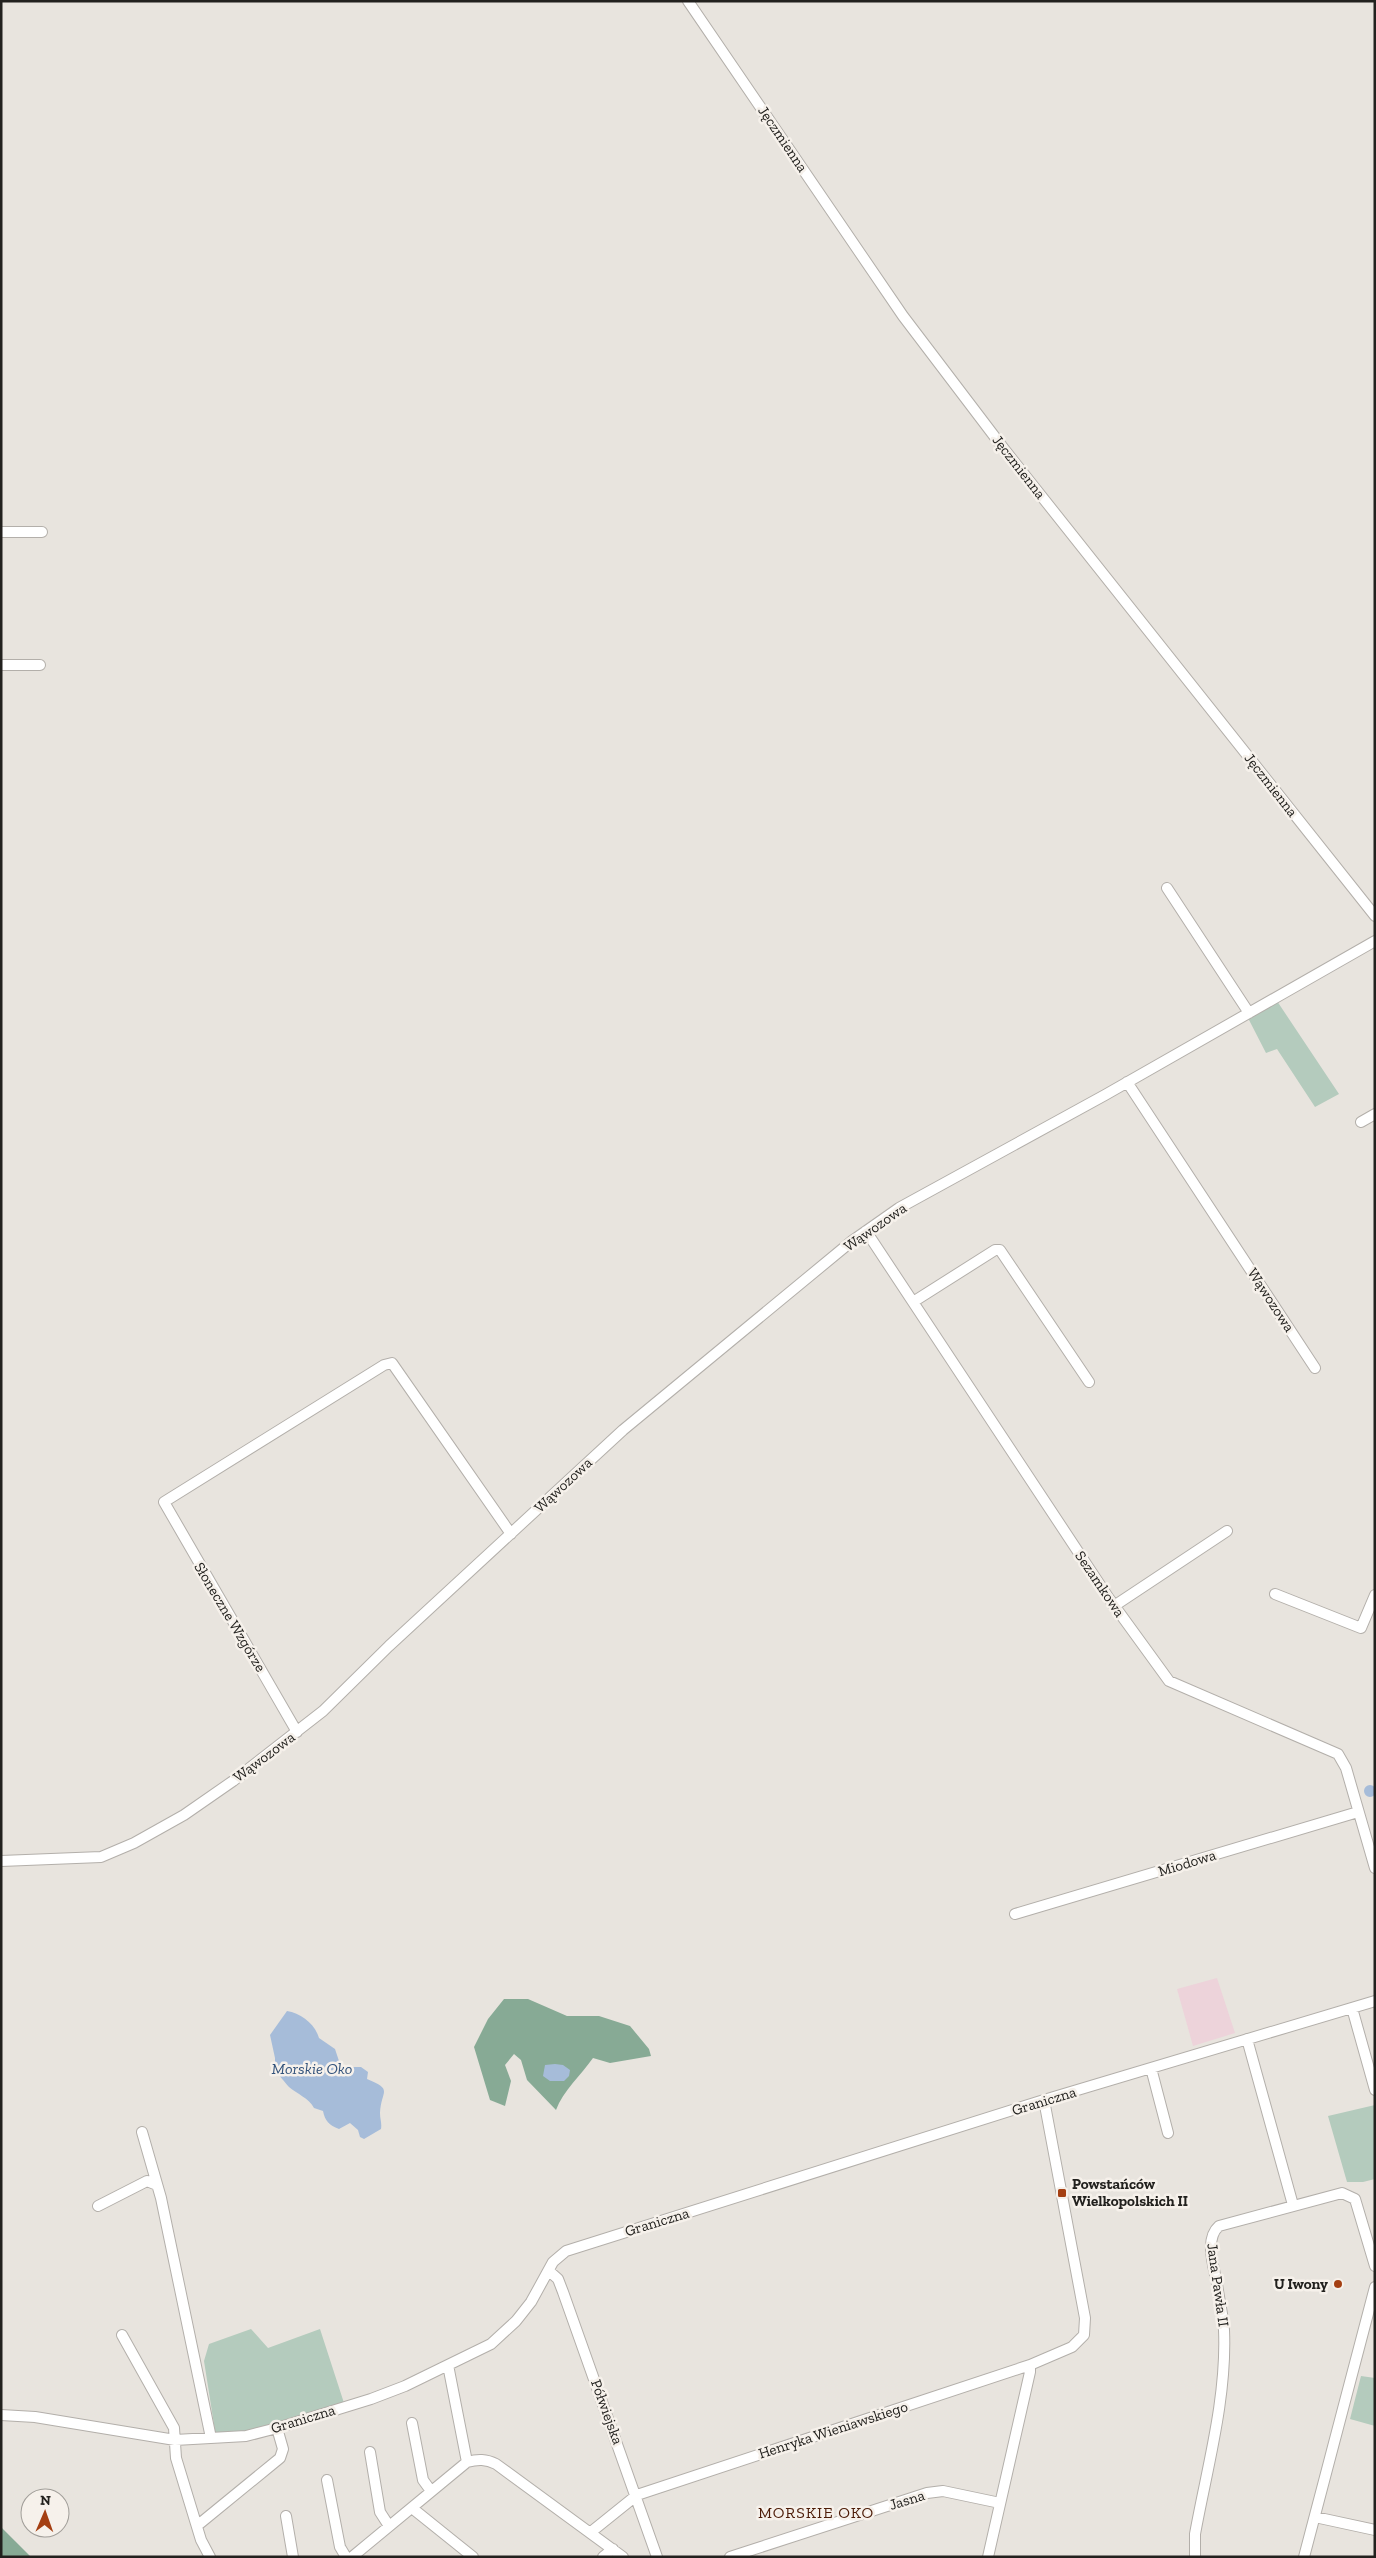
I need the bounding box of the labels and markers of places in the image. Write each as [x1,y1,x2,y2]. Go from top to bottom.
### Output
place label: Powstańców Wielkopolskich II [1072,2175,1188,2210]
marker: Powstańców Wielkopolskich II [1056,2187,1068,2199]
place label: U Iwony [1274,2275,1328,2293]
marker: U Iwony [1332,2278,1344,2290]

